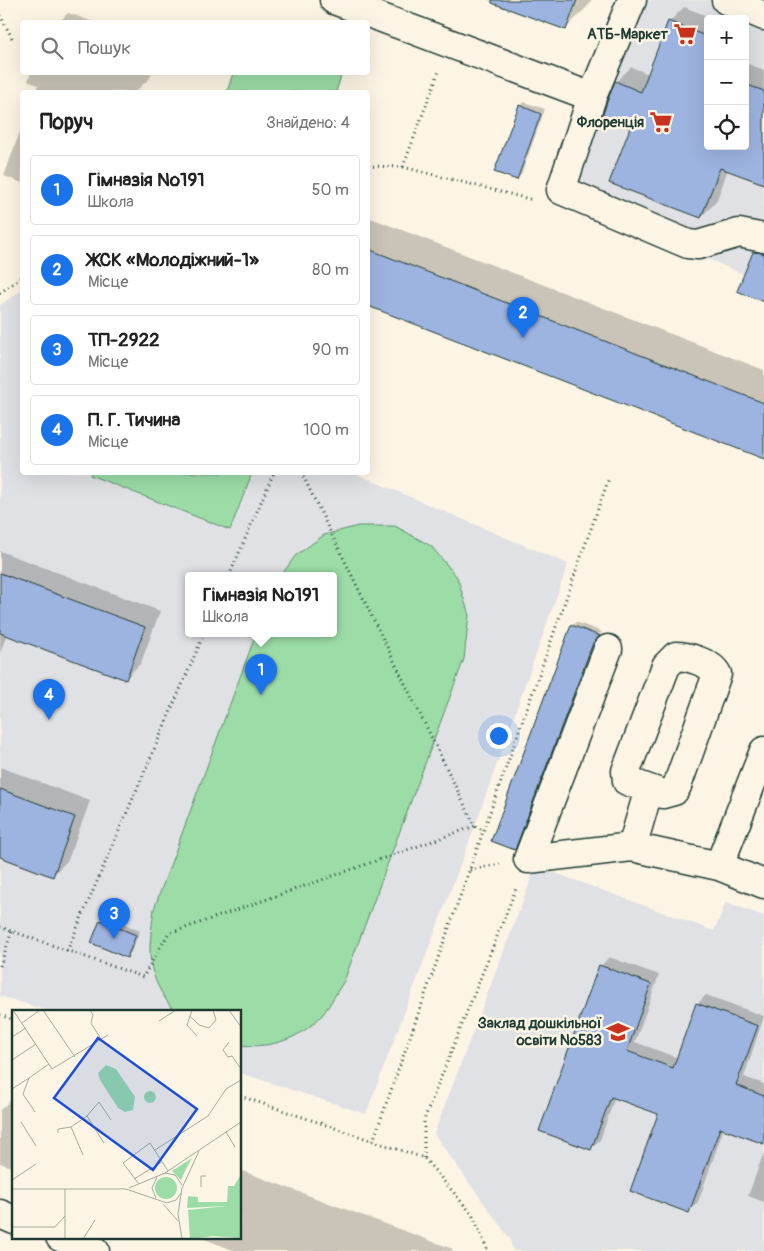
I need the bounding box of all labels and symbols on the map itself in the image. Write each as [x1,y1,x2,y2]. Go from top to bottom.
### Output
supermarket icon: АТБ-Маркет [672,21,698,47]
place label: АТБ-Маркет [587,25,668,44]
supermarket icon: Флоренція [648,109,674,135]
place label: Флоренція [576,113,644,132]
pin: 2 [507,297,539,338]
pin: 1 [245,654,277,695]
pin: 4 [33,679,65,720]
your location [486,723,512,749]
pin: 3 [98,898,130,939]
inset map [12,1010,241,1238]
place label: Заклад дошкільної освіти №583 [478,1014,602,1050]
school or university icon: Заклад дошкільної освіти №583 [605,1019,631,1045]

